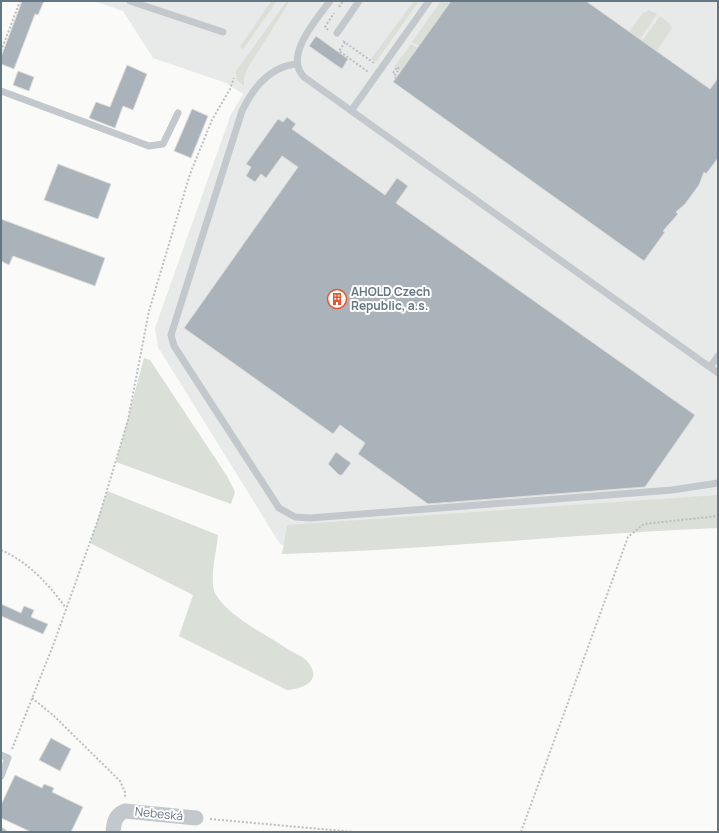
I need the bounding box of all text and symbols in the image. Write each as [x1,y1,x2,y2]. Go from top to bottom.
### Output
place label: AHOLD Czech Republic, a.s. [351,283,430,314]
building icon: AHOLD Czech Republic, a.s. [326,288,348,310]
street label: Nebeská [134,803,184,824]

